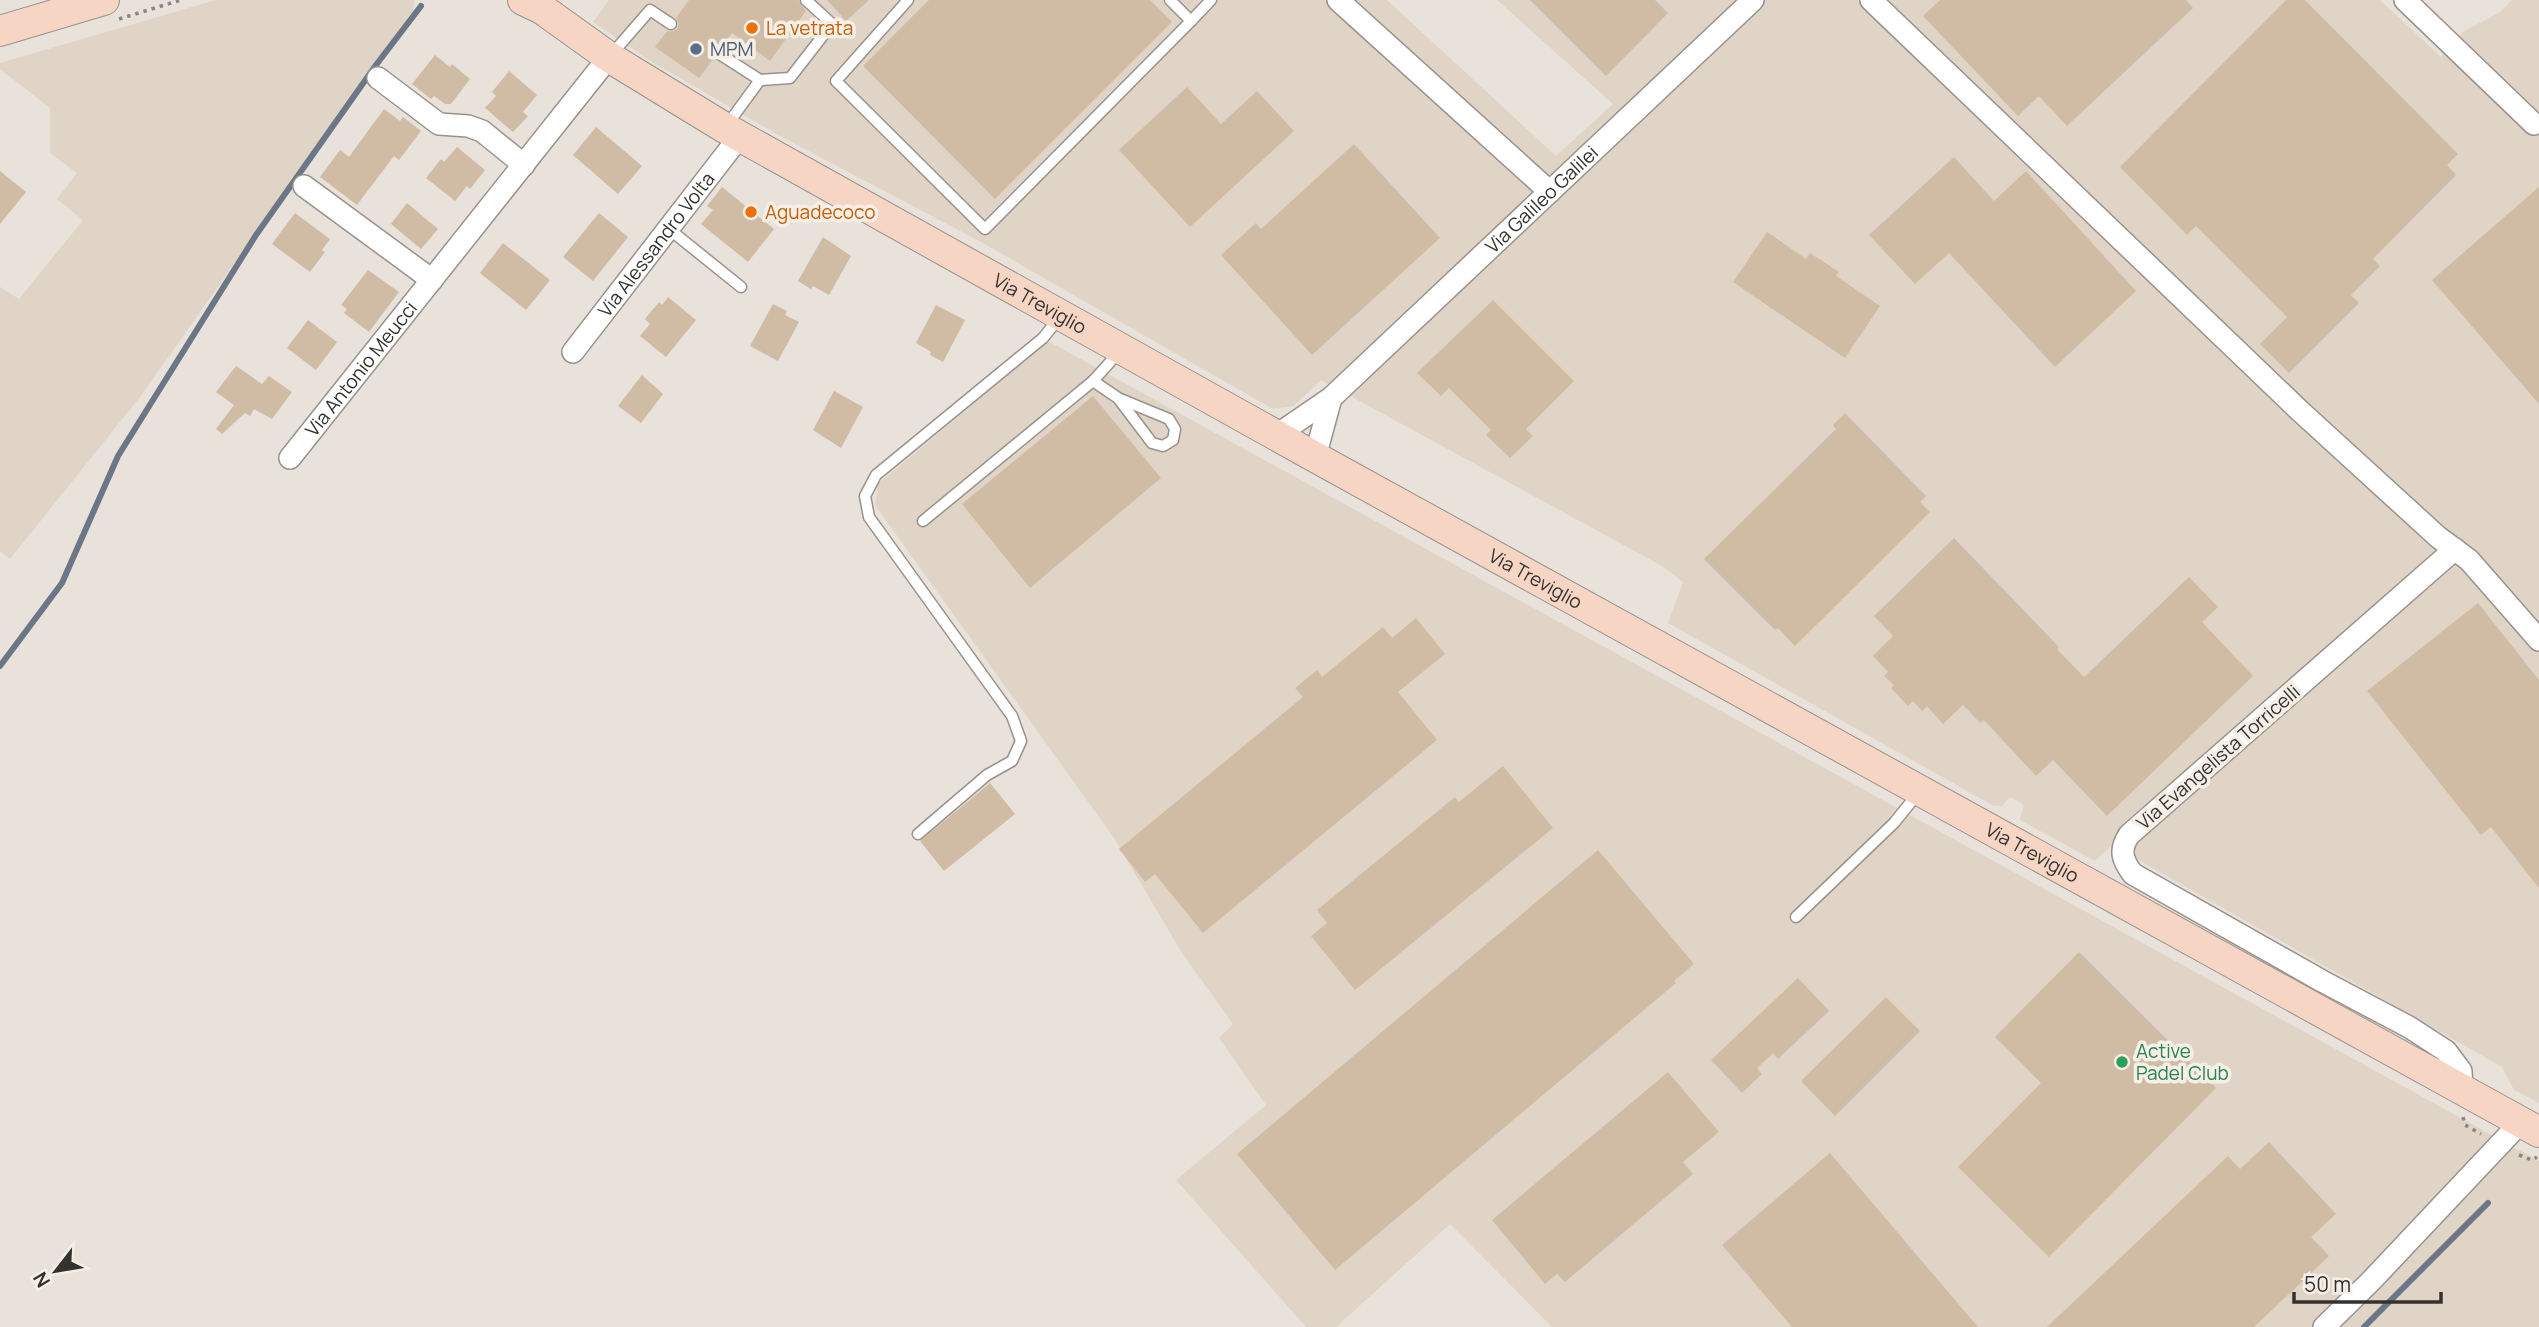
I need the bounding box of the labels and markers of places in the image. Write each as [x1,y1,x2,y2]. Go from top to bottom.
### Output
place label: La vetrata [766,15,853,41]
marker: La vetrata [744,20,760,36]
place label: MPM [710,36,753,62]
marker: MPM [688,41,704,57]
place label: Aguadecoco [765,199,875,225]
marker: Aguadecoco [743,204,759,220]
place label: Active Padel Club [2136,1038,2229,1086]
marker: Active Padel Club [2114,1054,2130,1070]

